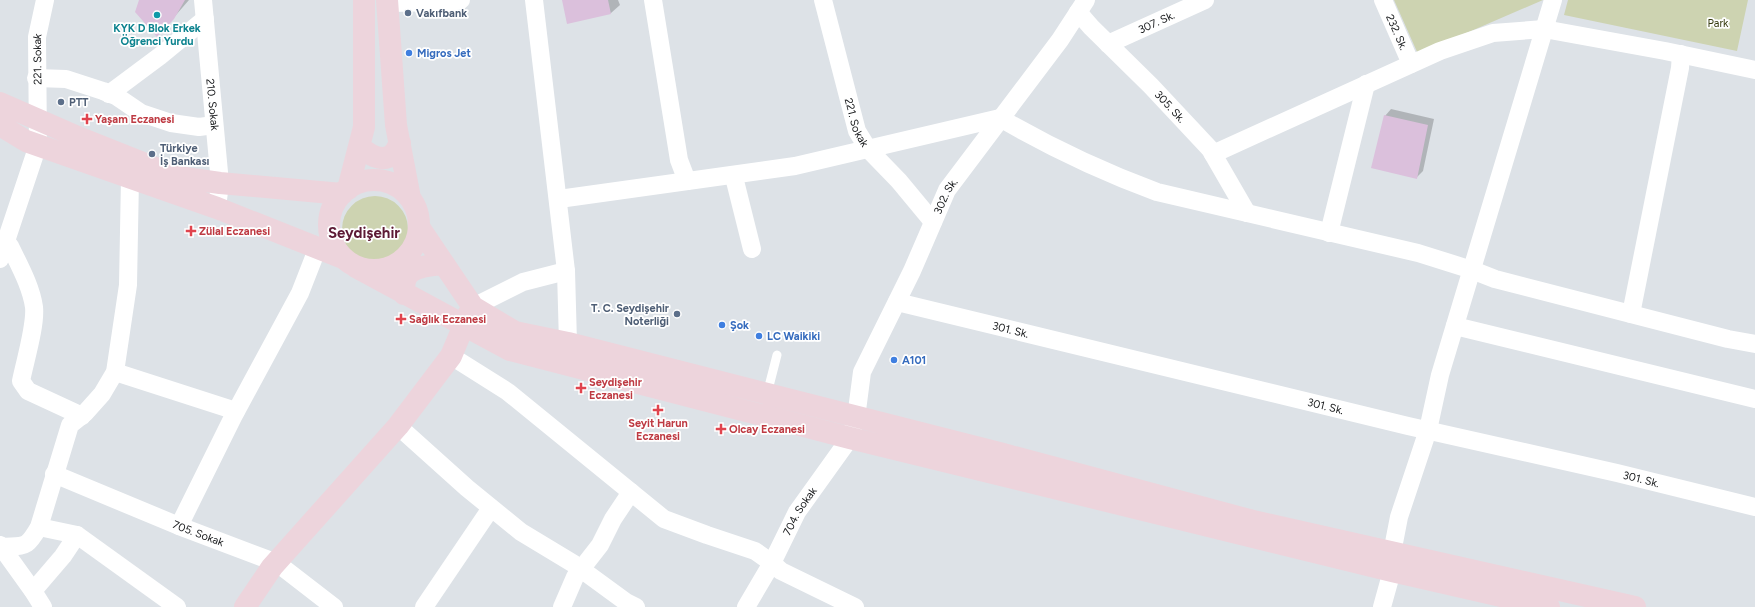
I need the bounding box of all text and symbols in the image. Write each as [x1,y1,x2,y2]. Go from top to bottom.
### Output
place label: Vakıfbank [416,7,467,20]
marker: Vakıfbank [403,8,413,18]
street label: 307. Sk. [1136,9,1177,36]
marker: KYK D Blok Erkek Öğrenci Yurdu [152,10,162,20]
street label: 232. Sk. [1383,12,1410,52]
park label: Park [1708,17,1729,30]
place label: KYK D Blok Erkek Öğrenci Yurdu [113,22,201,48]
street label: 221. Sokak [31,32,45,85]
place label: Migros Jet [417,47,471,60]
marker: Migros Jet [404,48,414,58]
street label: 210. Sokak [203,78,221,132]
street label: 305. Sk. [1152,88,1188,125]
place label: PTT [69,96,89,109]
marker: PTT [56,97,66,107]
street label: 221. Sokak [842,97,871,150]
place label: Yaşam Eczanesi [95,113,174,126]
marker: Yaşam Eczanesi [82,114,92,124]
place label: Türkiye İş Bankası [160,142,210,168]
marker: Türkiye İş Bankası [147,149,157,159]
street label: 302. Sk. [931,176,961,216]
district label: Seydişehir [328,224,400,242]
place label: Zülal Eczanesi [199,225,270,238]
marker: Zülal Eczanesi [186,226,196,236]
place label: T. C. Seydişehir Noterliği [591,302,670,328]
marker: T. C. Seydişehir Noterliği [672,309,682,319]
place label: Sağlık Eczanesi [409,313,486,326]
marker: Sağlık Eczanesi [396,314,406,324]
place label: Şok [730,319,749,332]
street label: 301. Sk. [991,319,1030,341]
marker: Şok [717,320,727,330]
place label: LC Waikiki [767,330,820,343]
marker: LC Waikiki [754,331,764,341]
place label: A101 [902,354,926,367]
marker: A101 [889,355,899,365]
place label: Seydişehir Eczanesi [589,376,643,402]
marker: Seydişehir Eczanesi [576,383,586,393]
street label: 301. Sk. [1306,396,1345,417]
marker: Seyit Harun Eczanesi [653,405,663,415]
place label: Seyit Harun Eczanesi [628,417,688,443]
place label: Olcay Eczanesi [729,423,805,436]
marker: Olcay Eczanesi [716,424,726,434]
street label: 301. Sk. [1622,469,1661,490]
street label: 704. Sokak [781,484,820,538]
street label: 705. Sokak [171,518,226,550]

